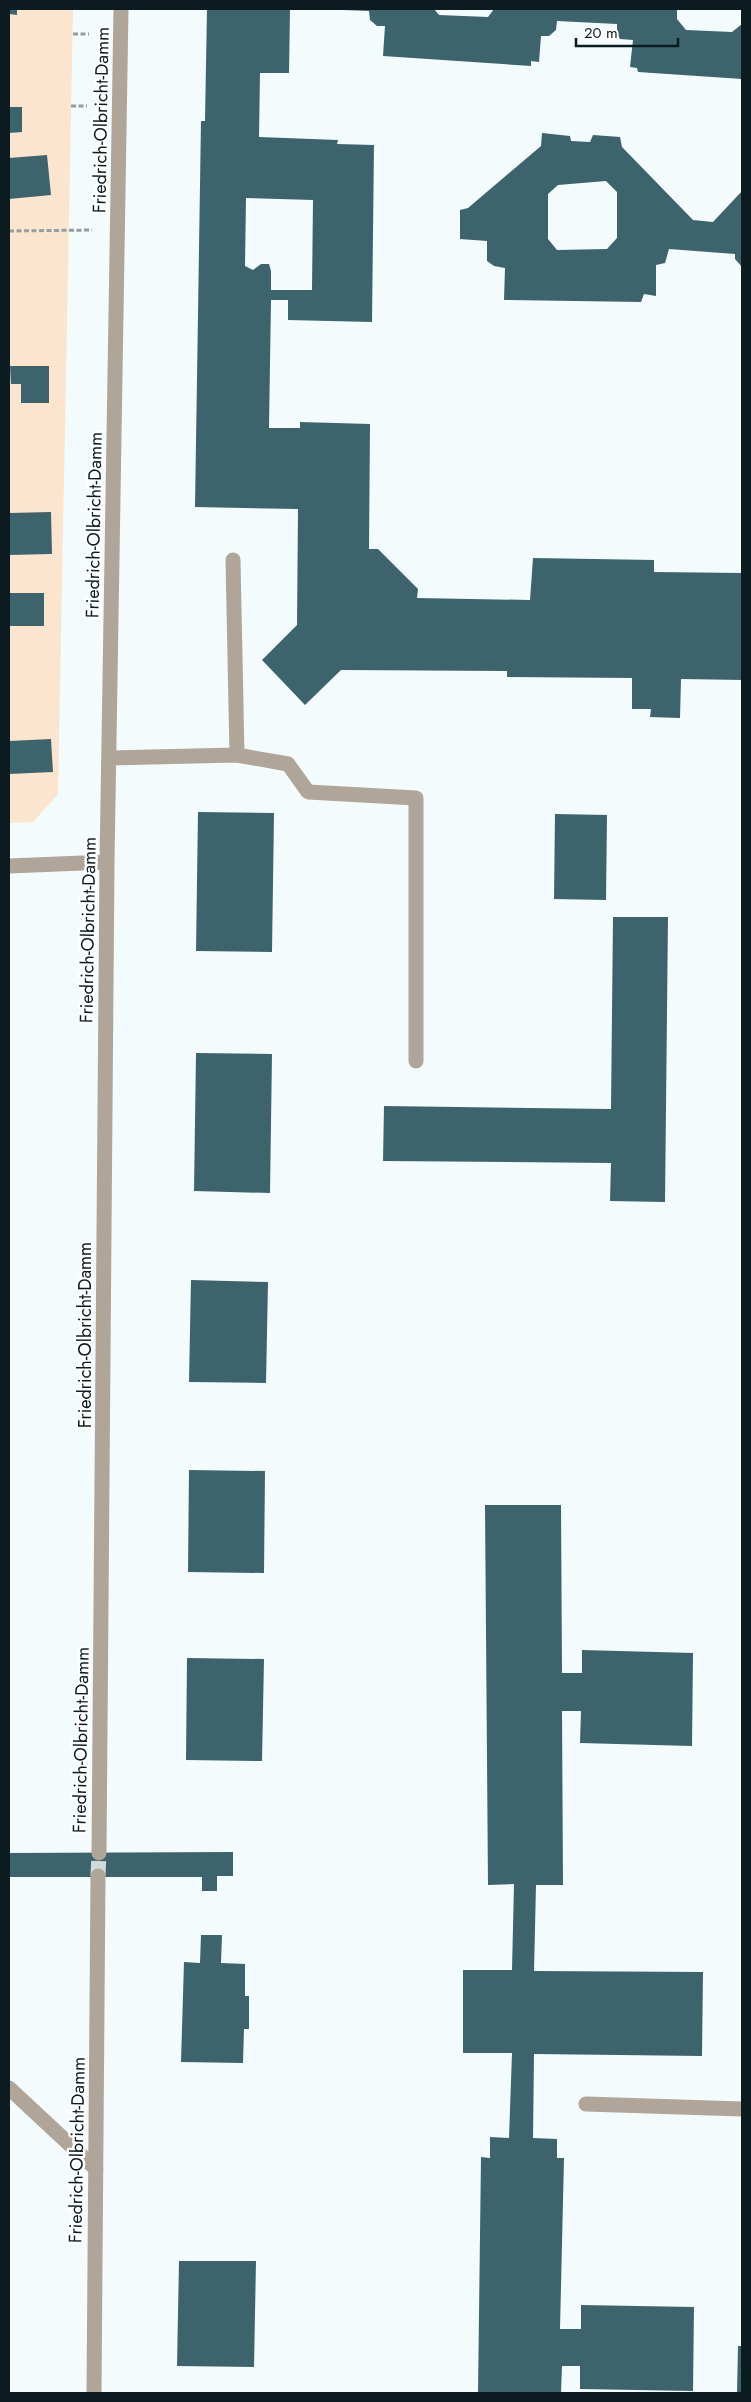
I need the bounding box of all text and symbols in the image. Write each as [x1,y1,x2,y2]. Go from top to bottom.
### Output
scale bar [576,15,678,47]
text: 20 m [584,22,618,44]
street label: Friedrich-Olbricht-Damm [86,27,116,213]
street label: Friedrich-Olbricht-Damm [79,432,109,618]
street label: Friedrich-Olbricht-Damm [73,837,103,1023]
street label: Friedrich-Olbricht-Damm [72,1242,98,1428]
street label: Friedrich-Olbricht-Damm [66,1647,96,1833]
street label: Friedrich-Olbricht-Damm [62,2057,92,2243]

